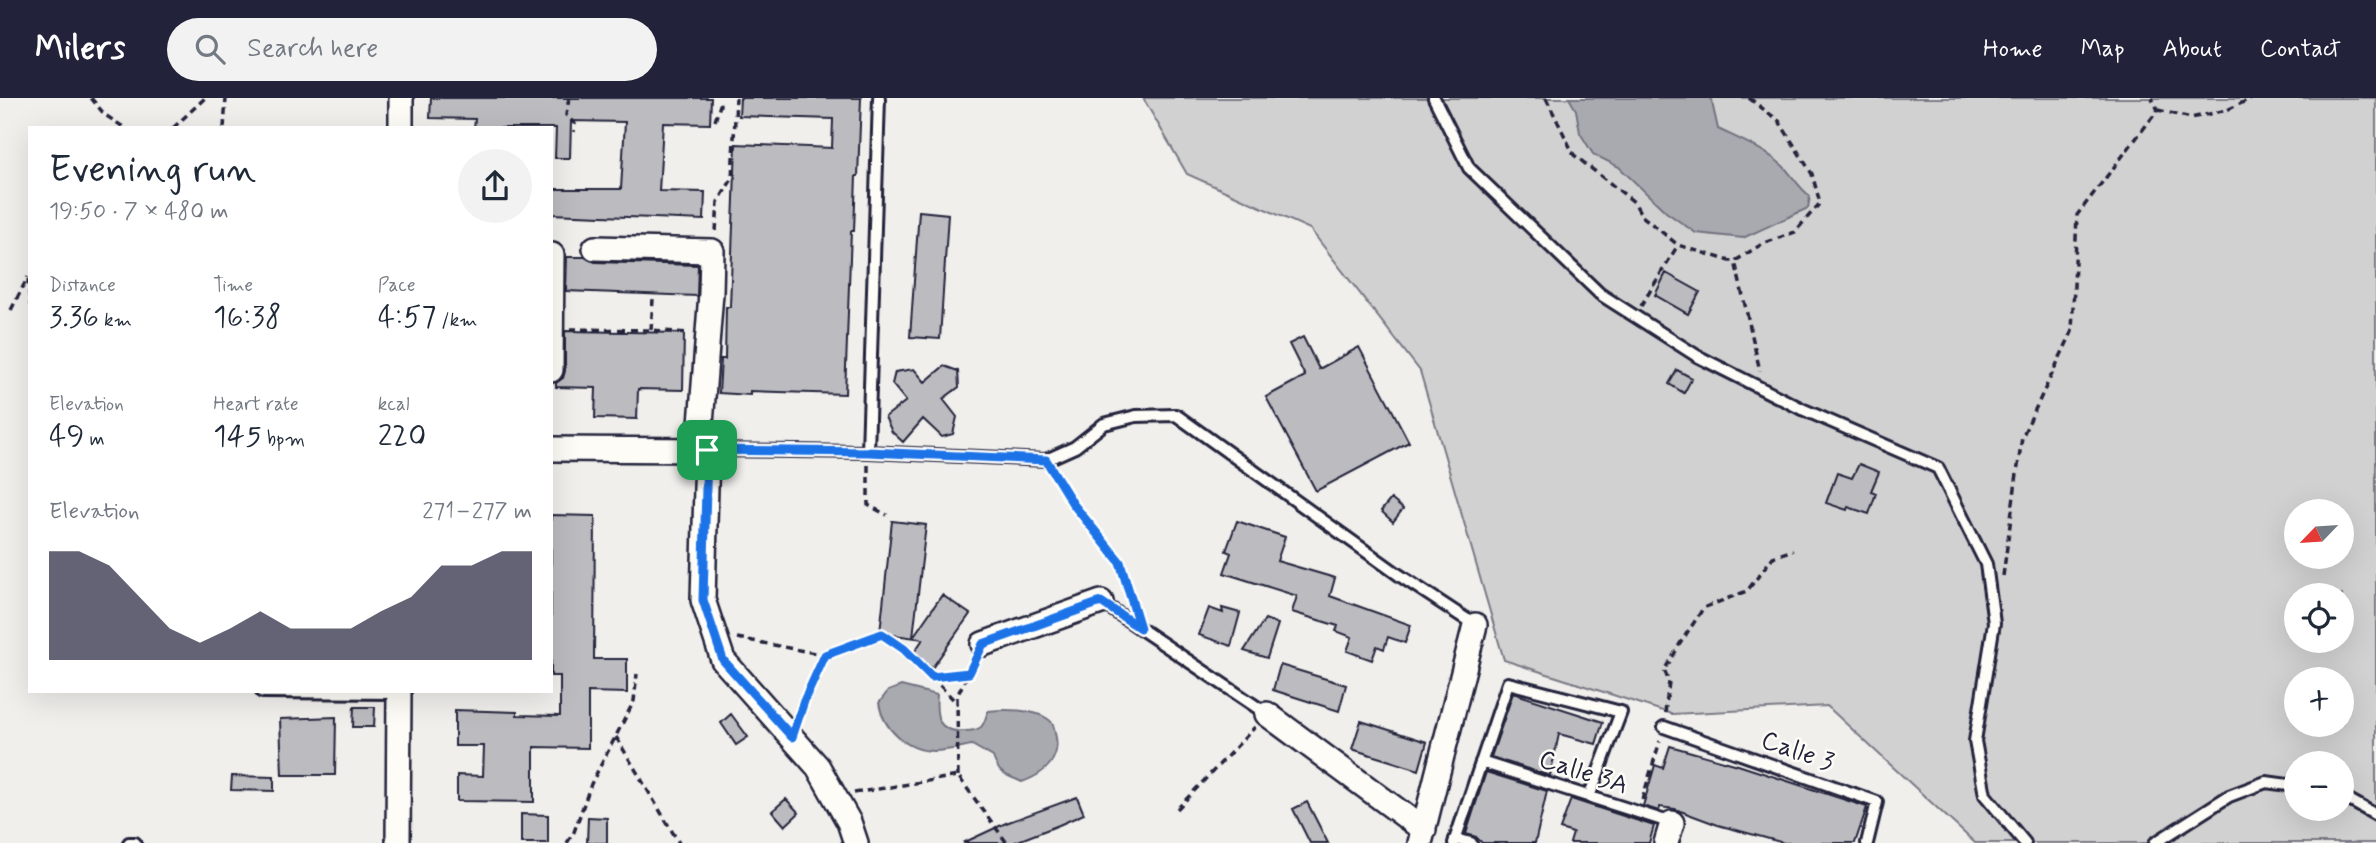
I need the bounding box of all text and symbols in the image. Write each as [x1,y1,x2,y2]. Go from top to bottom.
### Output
search box [167,18,657,81]
text: Milers [35,27,125,71]
icon: search [191,30,229,68]
text: Search here [247,32,378,66]
text: Home [1983,34,2043,65]
text: Map [2081,34,2125,65]
text: About [2163,34,2222,65]
text: Contact [2260,34,2341,65]
text: Evening run [49,146,256,195]
button: share [458,149,532,223]
text: 19:50 · 7 × 480 m [49,197,229,227]
text: Distance [49,273,116,298]
text: Time [213,273,253,298]
text: Pace [378,273,415,298]
text: 3.36 [49,298,99,337]
text: 16:38 [213,298,281,337]
text: 4:57 [378,298,436,337]
text: km [99,308,132,333]
text: /km [436,308,477,333]
text: Elevation [49,392,124,417]
text: Heart rate [213,392,299,417]
text: kcal [378,392,410,417]
text: 49 [49,417,84,456]
text: 145 [213,417,262,456]
text: 220 [378,417,426,456]
pin [677,420,737,480]
text: m [84,427,105,452]
text: bpm [262,427,305,452]
icon: arrive [688,431,726,469]
text: Elevation [49,497,140,527]
text: 271–277 m [422,497,532,527]
north arrow [2284,499,2354,569]
map controls [2284,499,2354,821]
button: locate [2284,583,2354,653]
button: + [2284,667,2354,737]
street label: Calle 3 [1757,724,1838,780]
street label: Calle 3A [1535,743,1632,803]
button: − [2284,751,2354,821]

